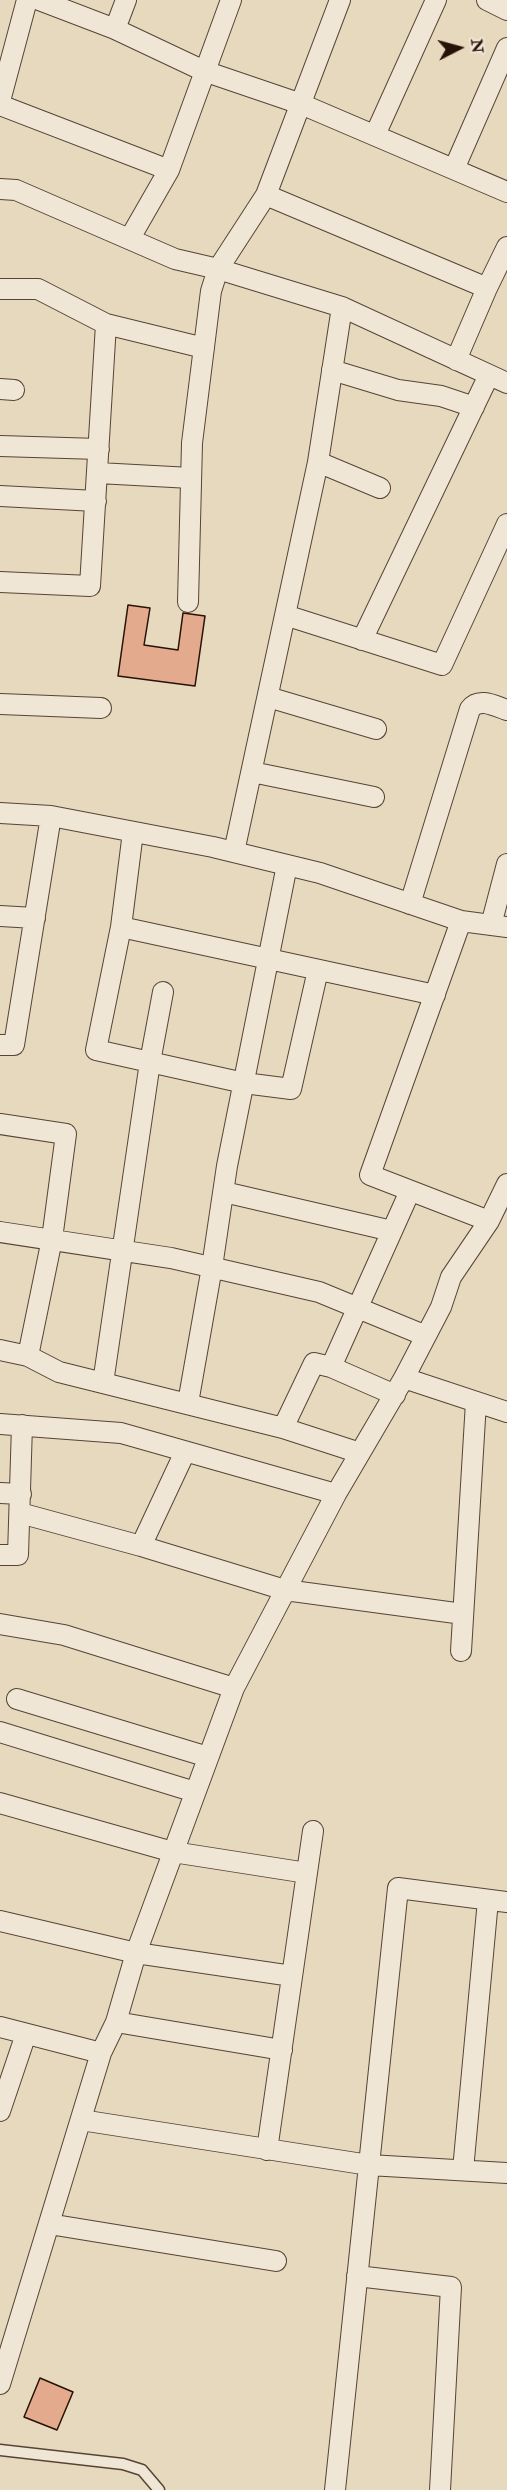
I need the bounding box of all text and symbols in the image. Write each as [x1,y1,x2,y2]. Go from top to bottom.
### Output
north arrow [429,18,489,78]
text: N [466,38,488,54]

